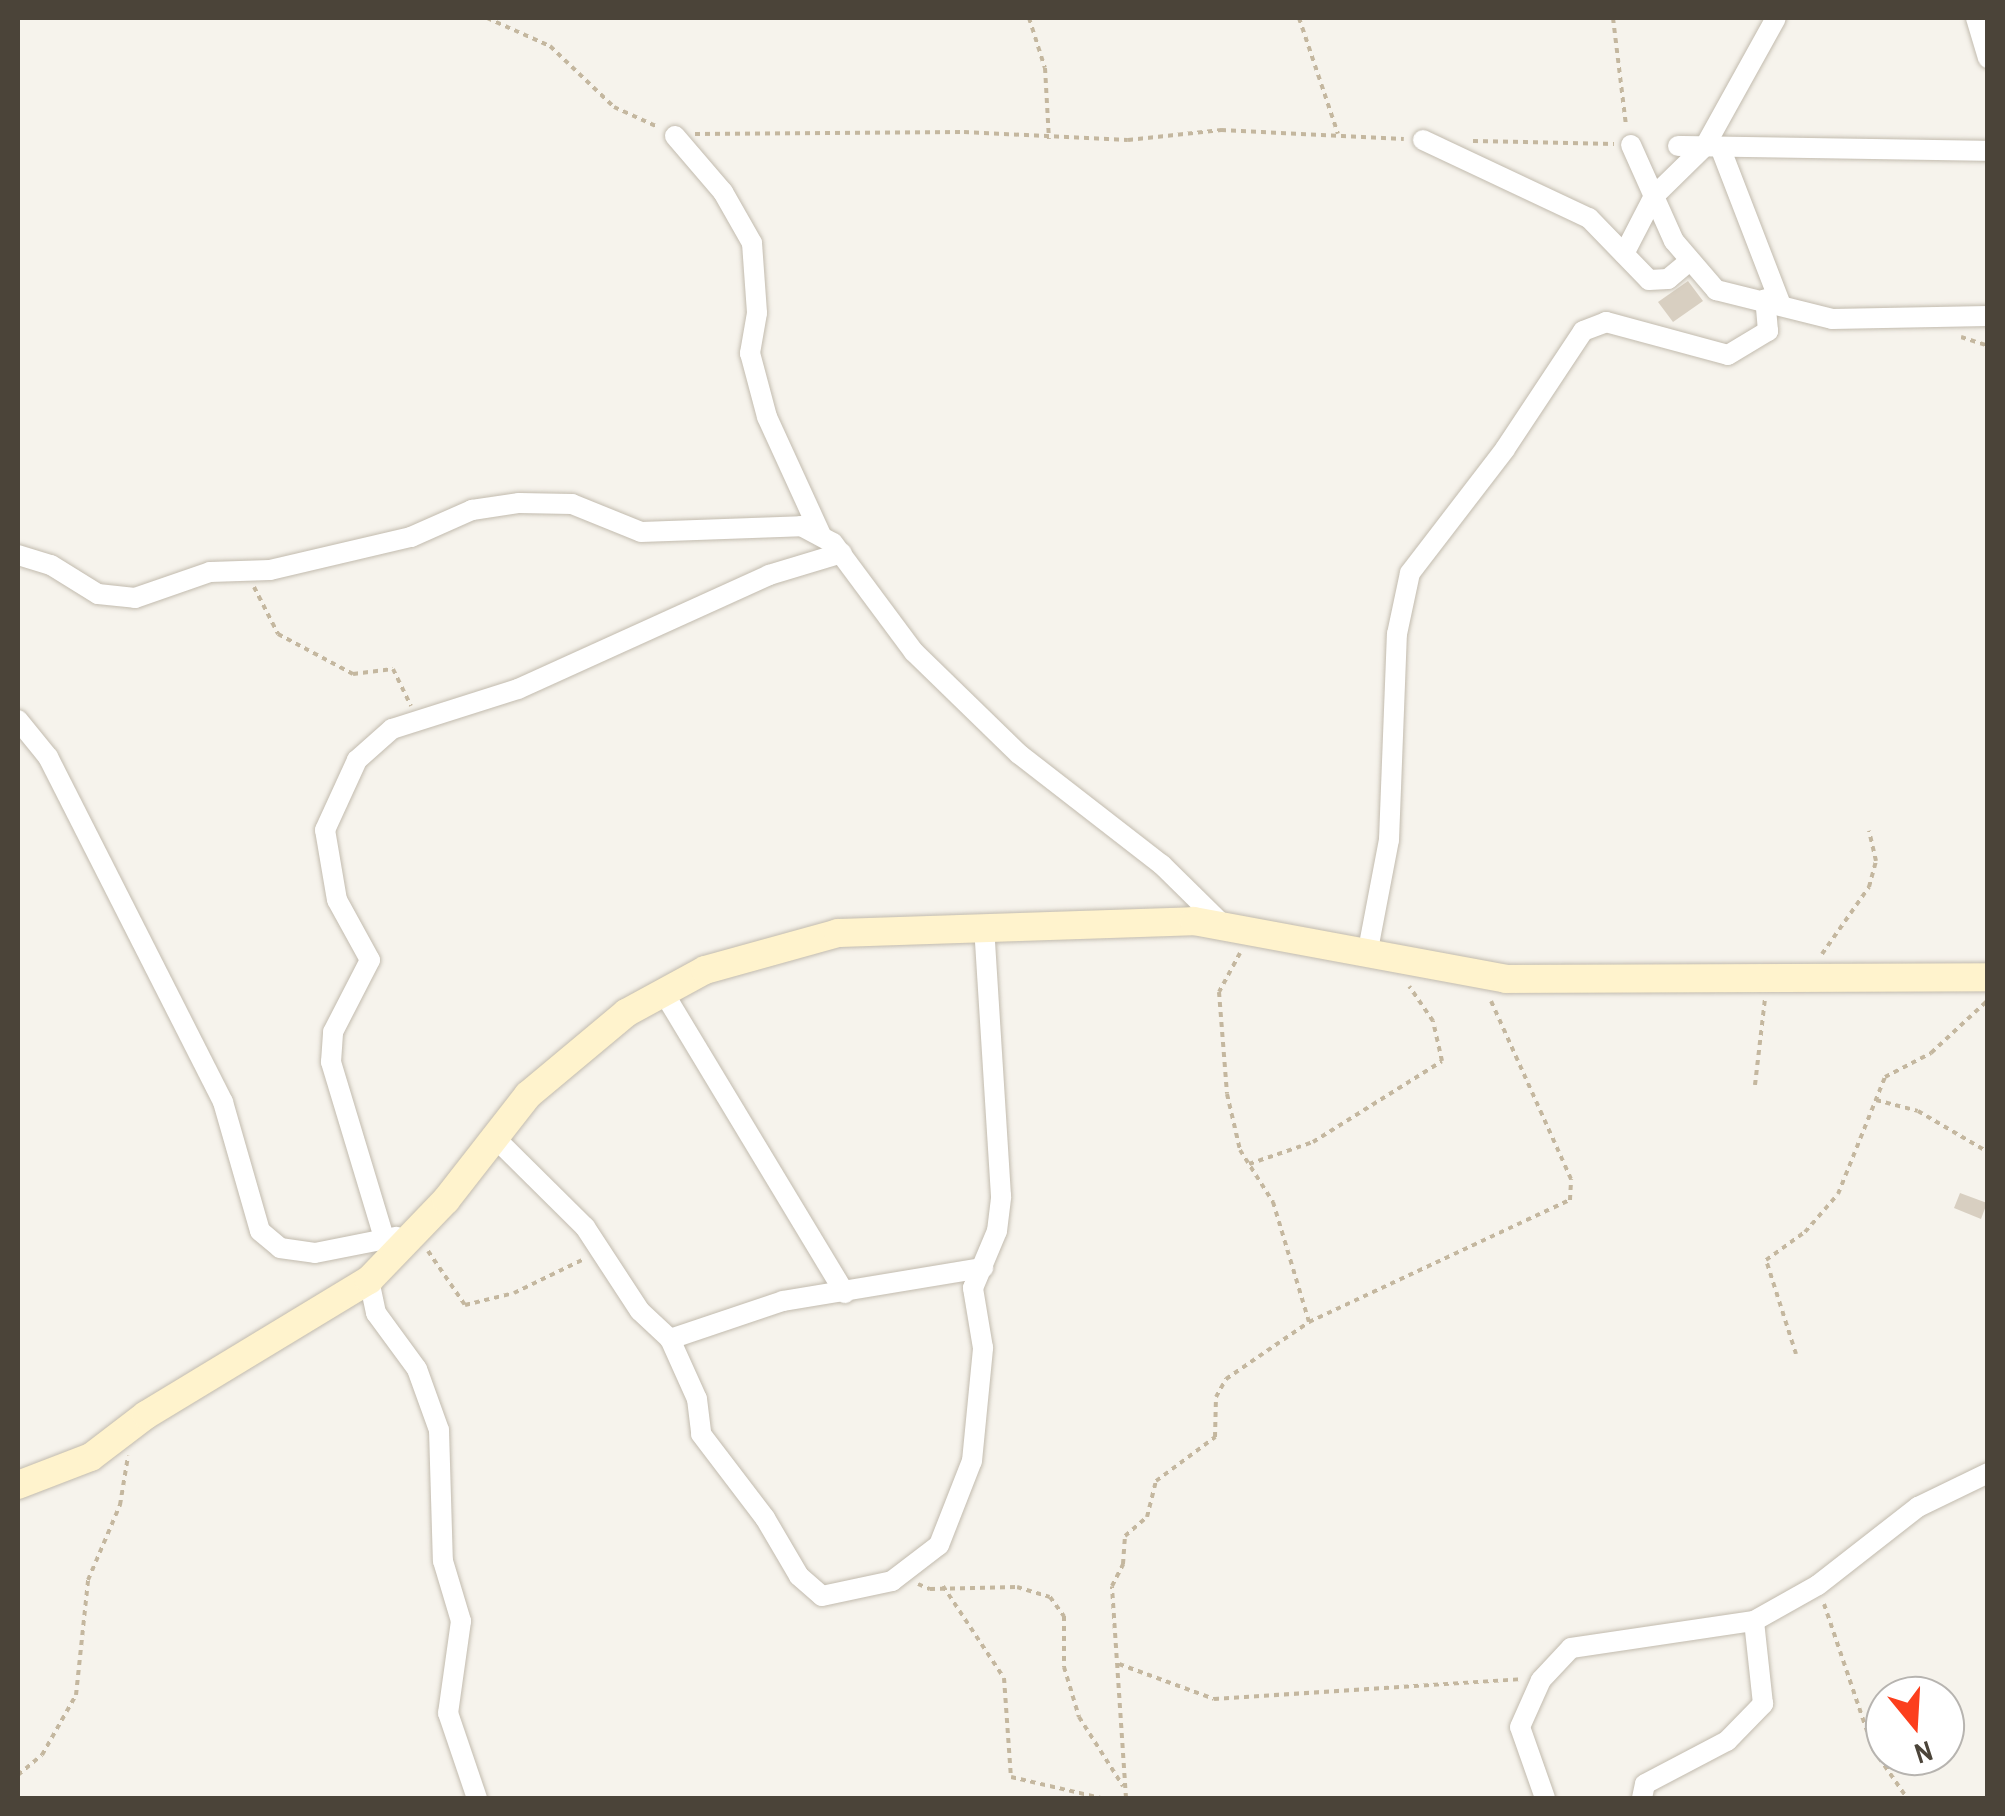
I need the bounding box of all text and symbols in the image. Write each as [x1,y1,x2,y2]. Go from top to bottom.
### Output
north arrow [1865,1676,1965,1776]
text: N [1910,1732,1937,1773]

